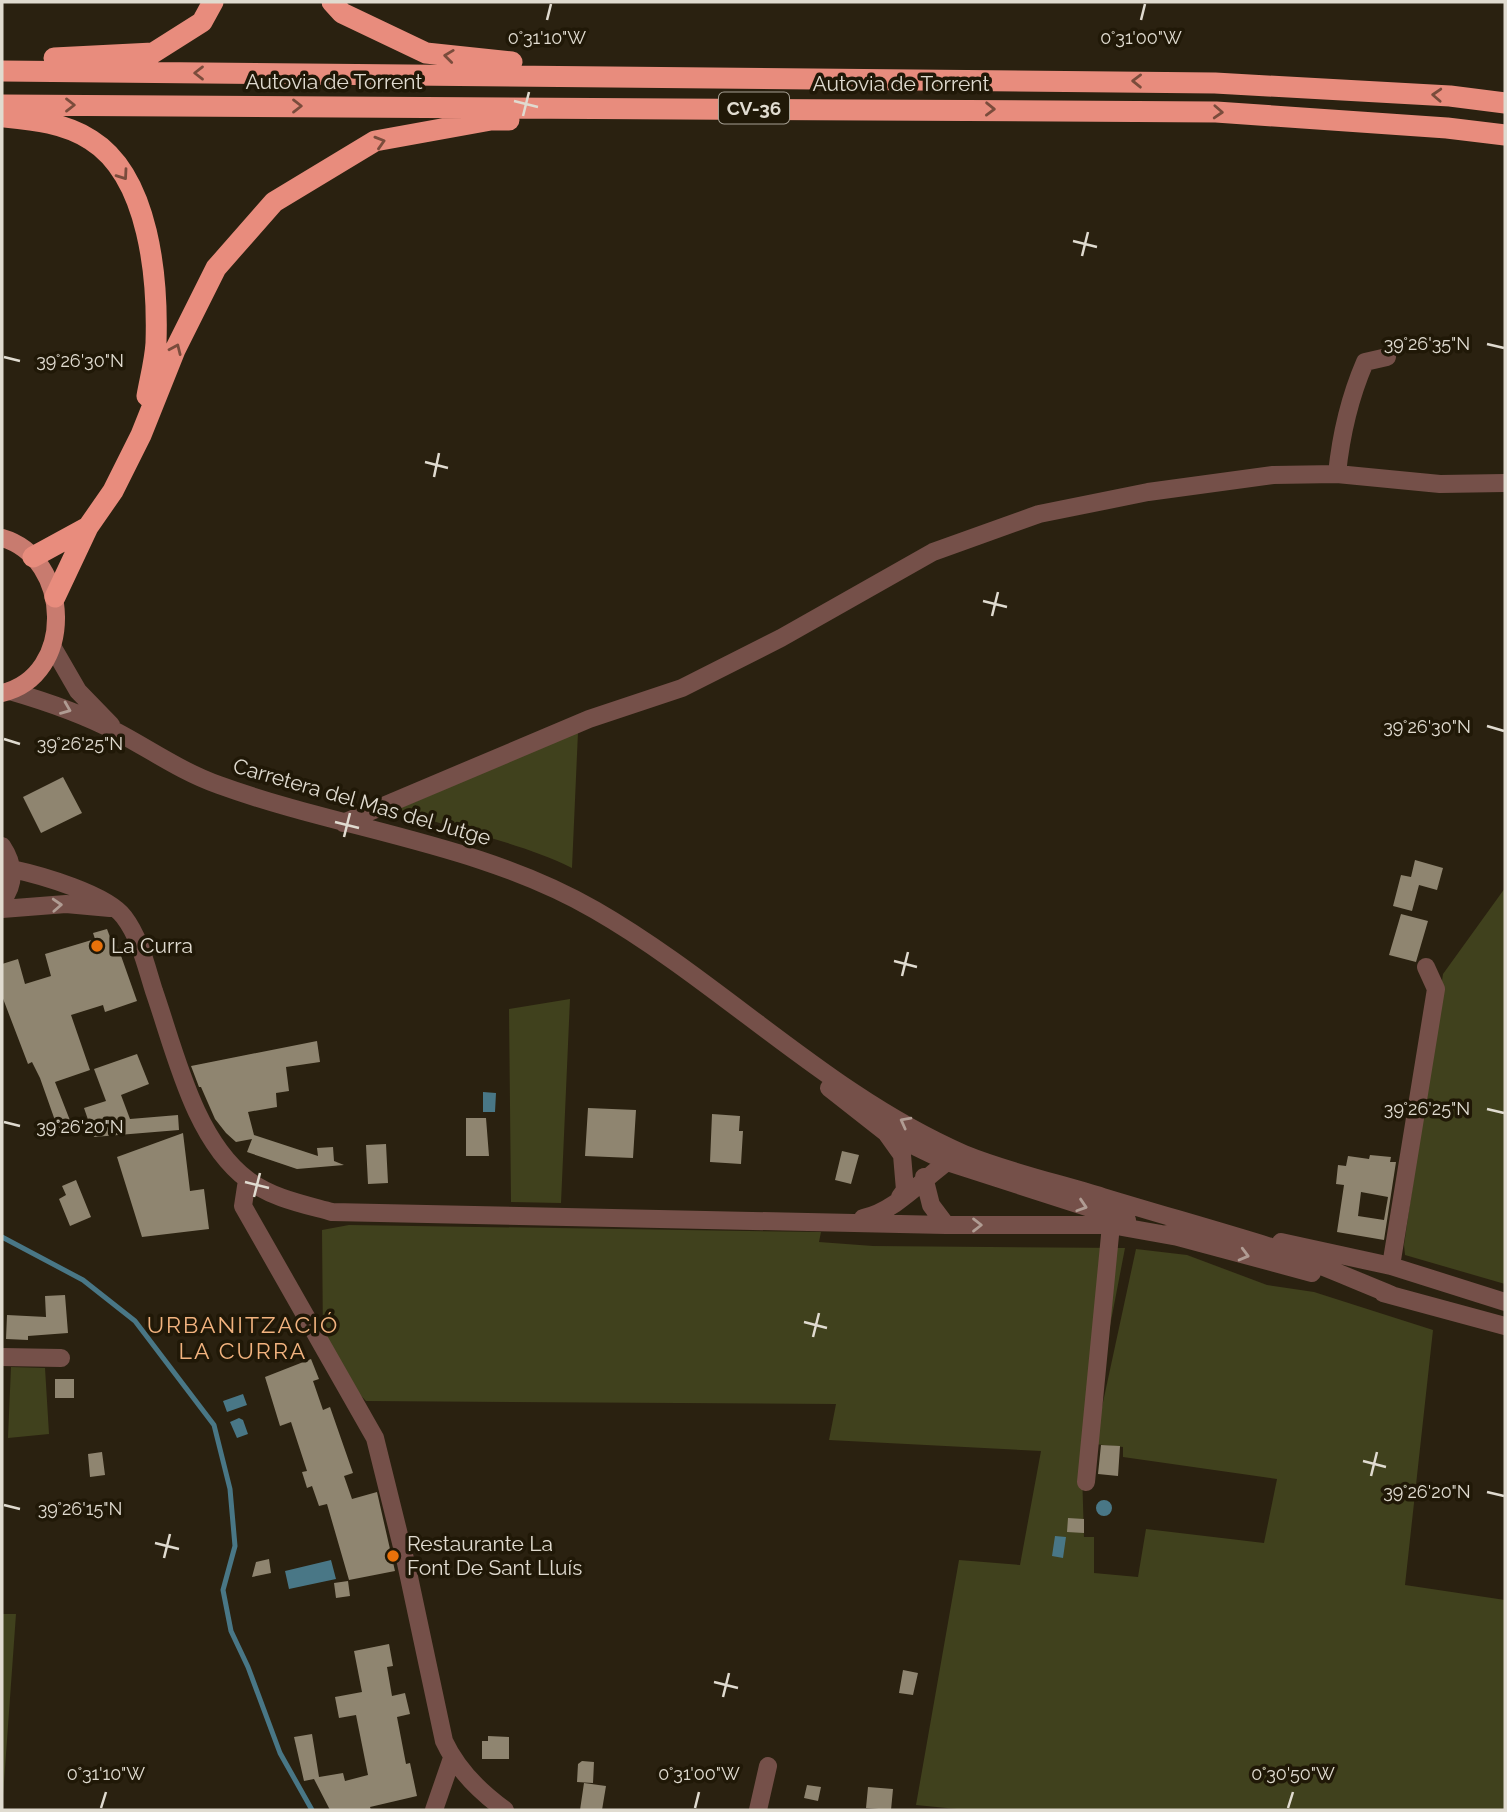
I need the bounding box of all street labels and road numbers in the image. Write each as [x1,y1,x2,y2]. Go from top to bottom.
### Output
street label: Autovia de Torrent [246,69,422,94]
street label: Autovia de Torrent [813,71,989,96]
road number: CV-36 [719,92,789,124]
street label: Carretera del Mas del Jutge [230,753,494,850]

